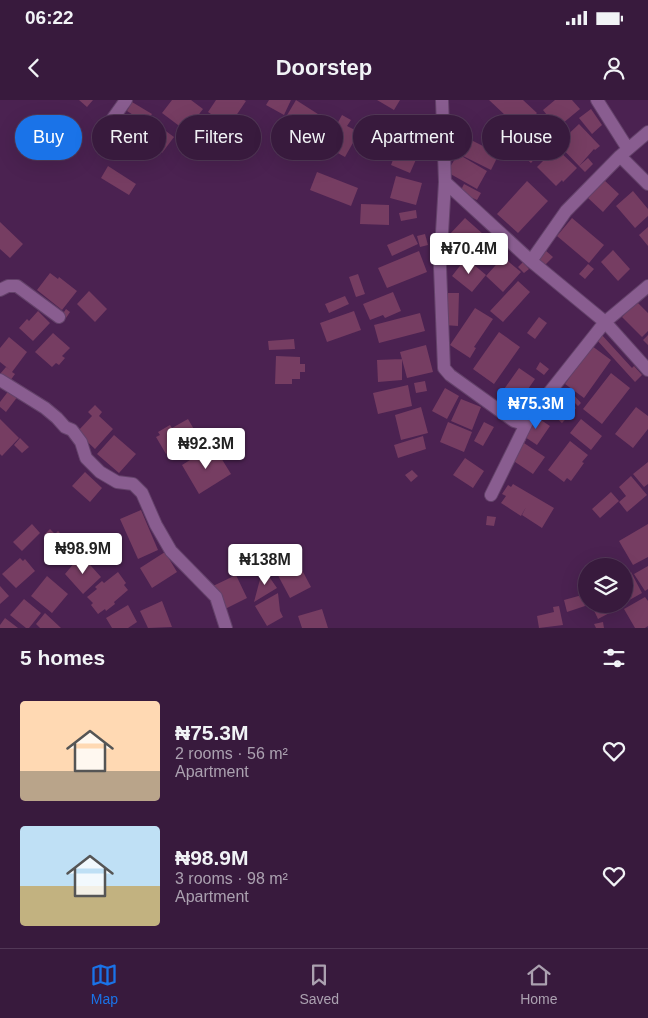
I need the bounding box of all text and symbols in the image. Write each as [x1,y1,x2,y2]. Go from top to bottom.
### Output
text: 06:22 [25,7,74,28]
icon: back [20,54,48,82]
icon: person [600,54,628,82]
text: Doorstep [276,55,372,80]
chip: Buy [15,115,82,160]
chip: Rent [92,115,166,160]
chip: Filters [176,115,261,160]
chip: New [271,115,343,160]
chip: Apartment [353,115,472,160]
chip: House [482,115,570,160]
pin: ₦70.4M [428,232,510,275]
text: ₦70.4M [441,240,497,257]
pin: ₦75.3M [495,388,577,430]
text: ₦75.3M [508,395,564,412]
pin: ₦92.3M [165,428,247,470]
text: ₦92.3M [178,435,234,452]
pin: ₦98.9M [42,532,124,575]
text: ₦98.9M [55,540,111,557]
pin: ₦138M [230,544,300,586]
text: ₦138M [239,551,291,568]
map controls [578,558,633,613]
button: layers [578,558,633,613]
icon: filters [600,644,628,672]
text: 5 homes [20,646,105,669]
icon: home [60,721,120,781]
text: ₦75.3M [175,721,249,744]
icon: heart [600,737,628,765]
text: 2 rooms · 56 m² [175,745,288,762]
text: Apartment [175,763,249,780]
icon: home [60,846,120,906]
text: ₦98.9M [175,846,249,869]
icon: heart [600,862,628,890]
text: 3 rooms · 98 m² [175,870,288,887]
text: Apartment [175,888,249,905]
tab: Map [90,961,118,1007]
tab: Saved [299,961,339,1007]
tab: Home [520,961,557,1007]

